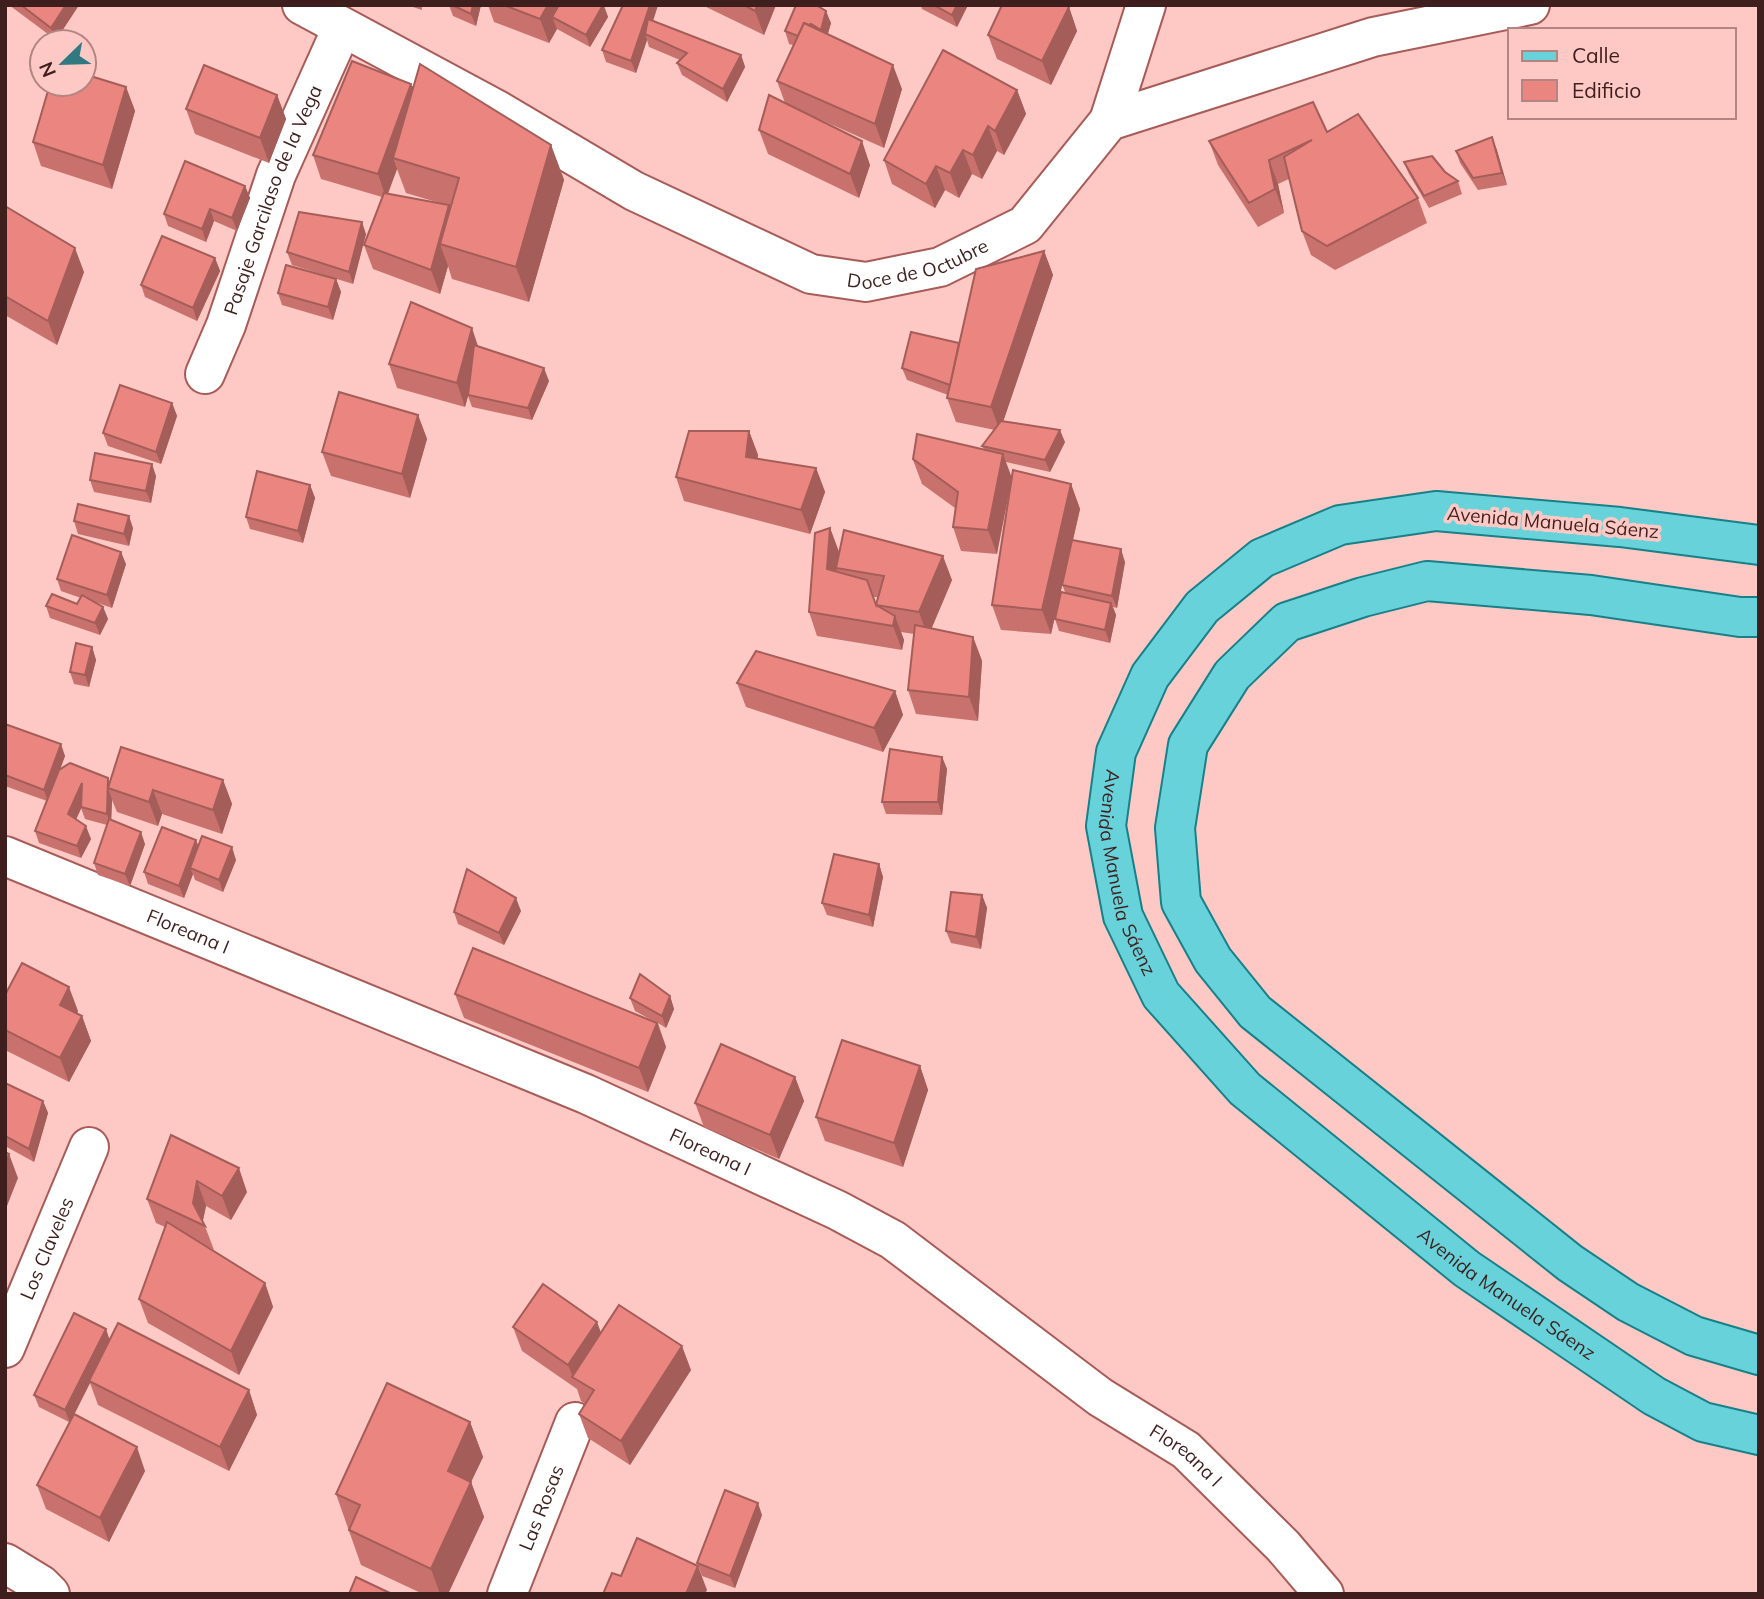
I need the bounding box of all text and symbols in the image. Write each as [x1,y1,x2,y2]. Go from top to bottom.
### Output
north arrow [28,28,98,98]
legend [1508,28,1736,119]
text: Calle [1572,42,1620,68]
text: N [34,58,61,81]
text: Edificio [1572,77,1641,103]
street label: Pasaje Garcilaso de la Vega [218,81,327,318]
street label: Doce de Octubre [845,233,992,295]
street label: Avenida Manuela Sáenz [1446,501,1660,543]
street label: Avenida Manuela Sáenz [1094,768,1162,979]
street label: Floreana I [143,903,233,959]
street label: Floreana I [666,1122,755,1181]
street label: Los Claveles [15,1193,79,1303]
street label: Avenida Manuela Sáenz [1413,1222,1600,1365]
street label: Floreana I [1145,1419,1228,1491]
street label: Las Rosas [513,1461,569,1554]

